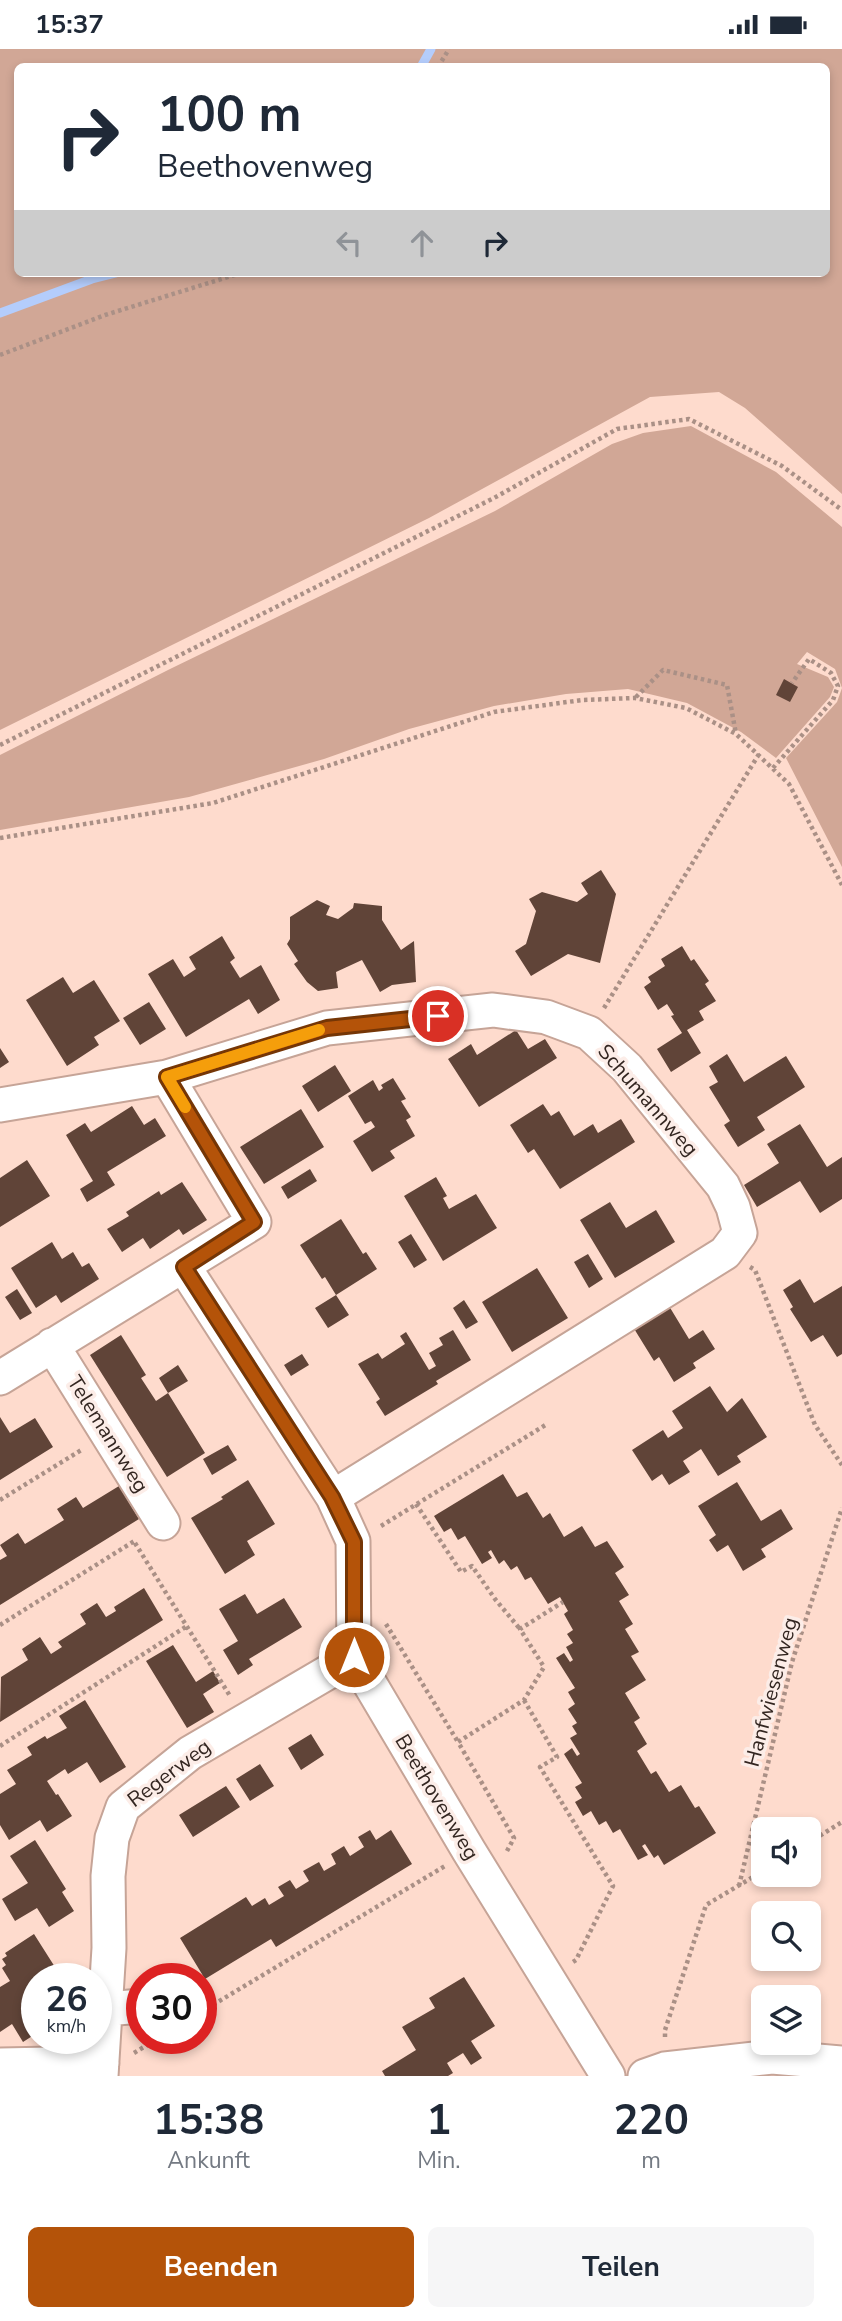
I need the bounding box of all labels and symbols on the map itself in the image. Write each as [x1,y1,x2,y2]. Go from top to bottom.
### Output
pin [408,986,468,1046]
street label: Schumannweg [591,1038,705,1162]
street label: Telemannweg [61,1370,155,1498]
street label: Hanfwiesenweg [738,1614,804,1770]
position arrow [317,1620,391,1694]
street label: Beethovenweg [388,1729,486,1865]
street label: Regerweg [122,1732,216,1814]
speed limit sign: 30 [126,1963,217,2054]

